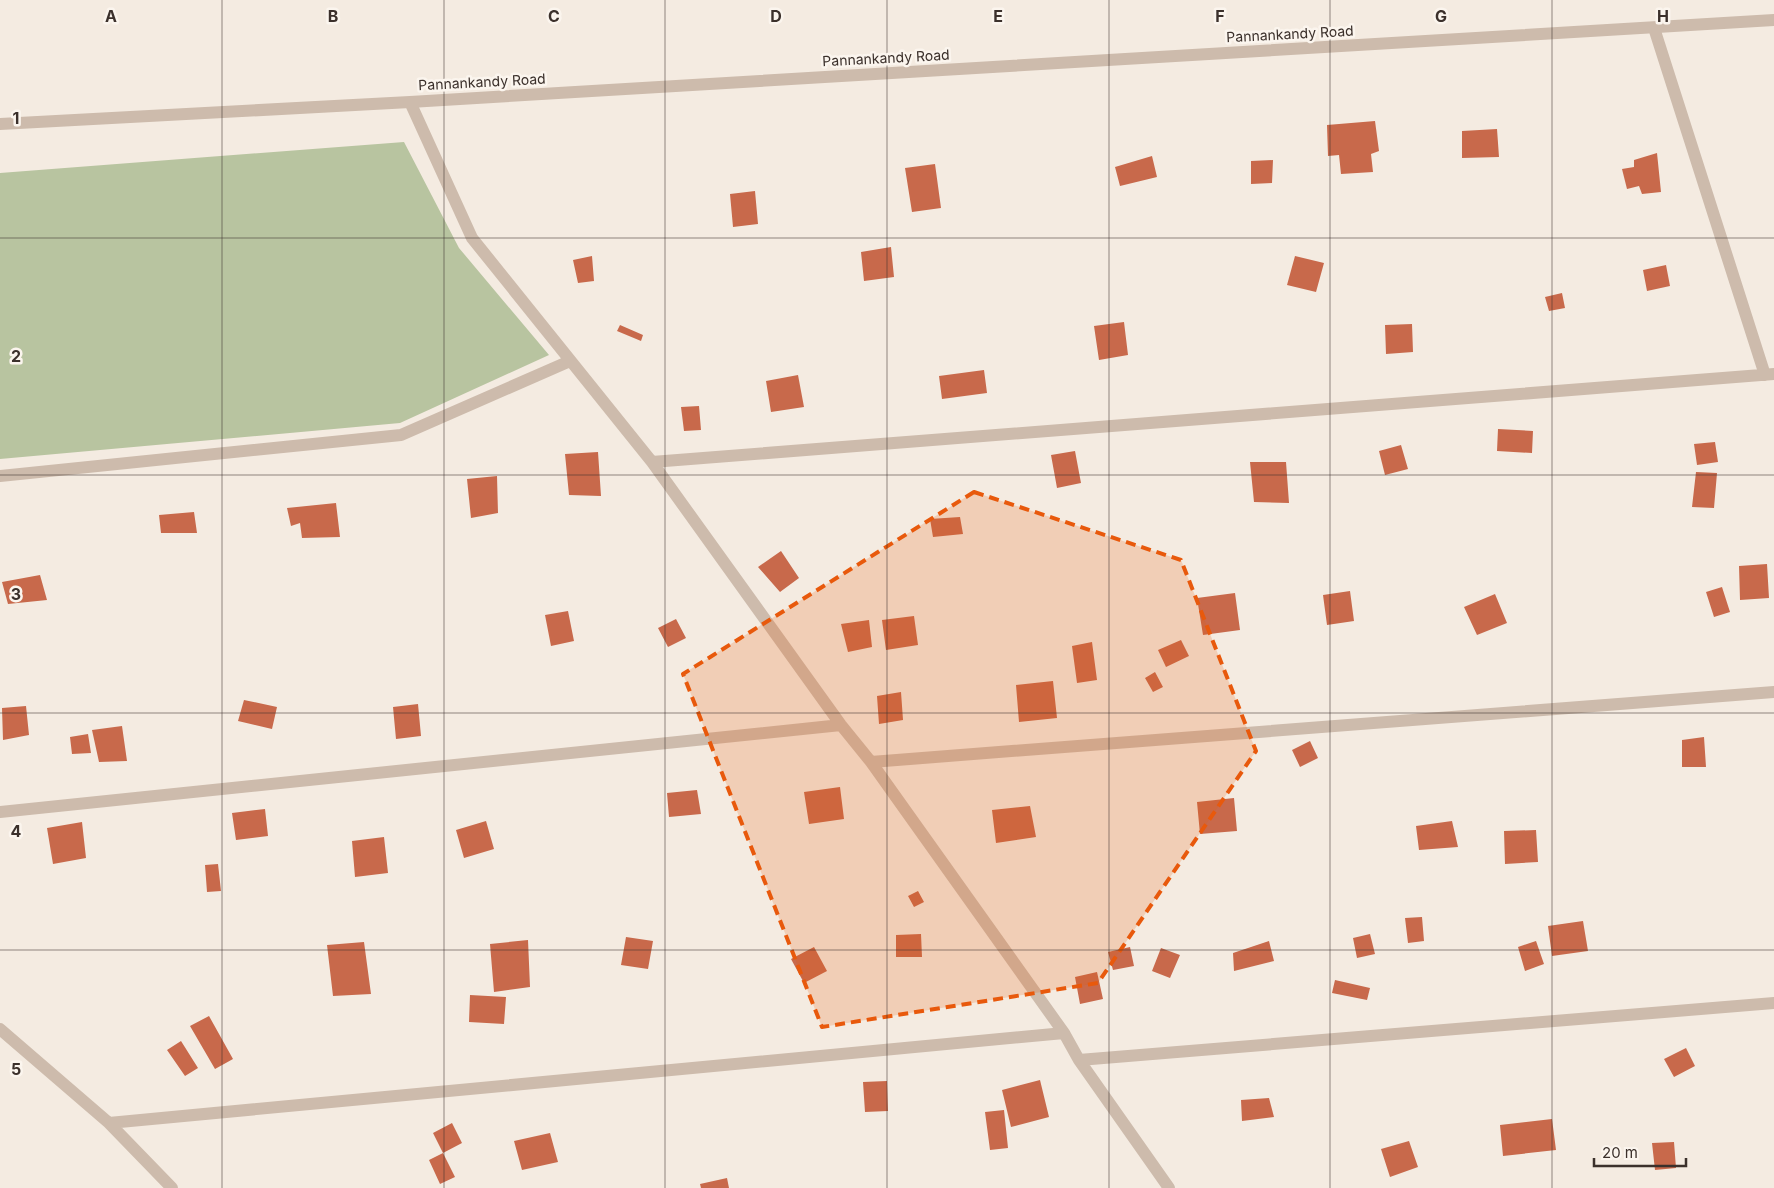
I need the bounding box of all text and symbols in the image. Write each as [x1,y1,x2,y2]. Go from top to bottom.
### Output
text: A [105,6,117,26]
text: B [328,6,338,26]
text: C [548,6,560,26]
text: D [770,6,782,26]
text: E [993,6,1003,26]
text: F [1215,6,1225,26]
text: G [1435,6,1447,26]
text: H [1657,6,1669,26]
street label: Pannankandy Road [1226,22,1354,45]
street label: Pannankandy Road [822,46,950,69]
street label: Pannankandy Road [418,70,546,93]
text: 1 [13,108,19,128]
text: 2 [11,346,21,366]
text: 3 [11,584,21,604]
text: 4 [11,821,22,841]
text: 5 [11,1059,21,1079]
scale bar [1594,1136,1686,1168]
text: 20 m [1602,1143,1638,1162]

